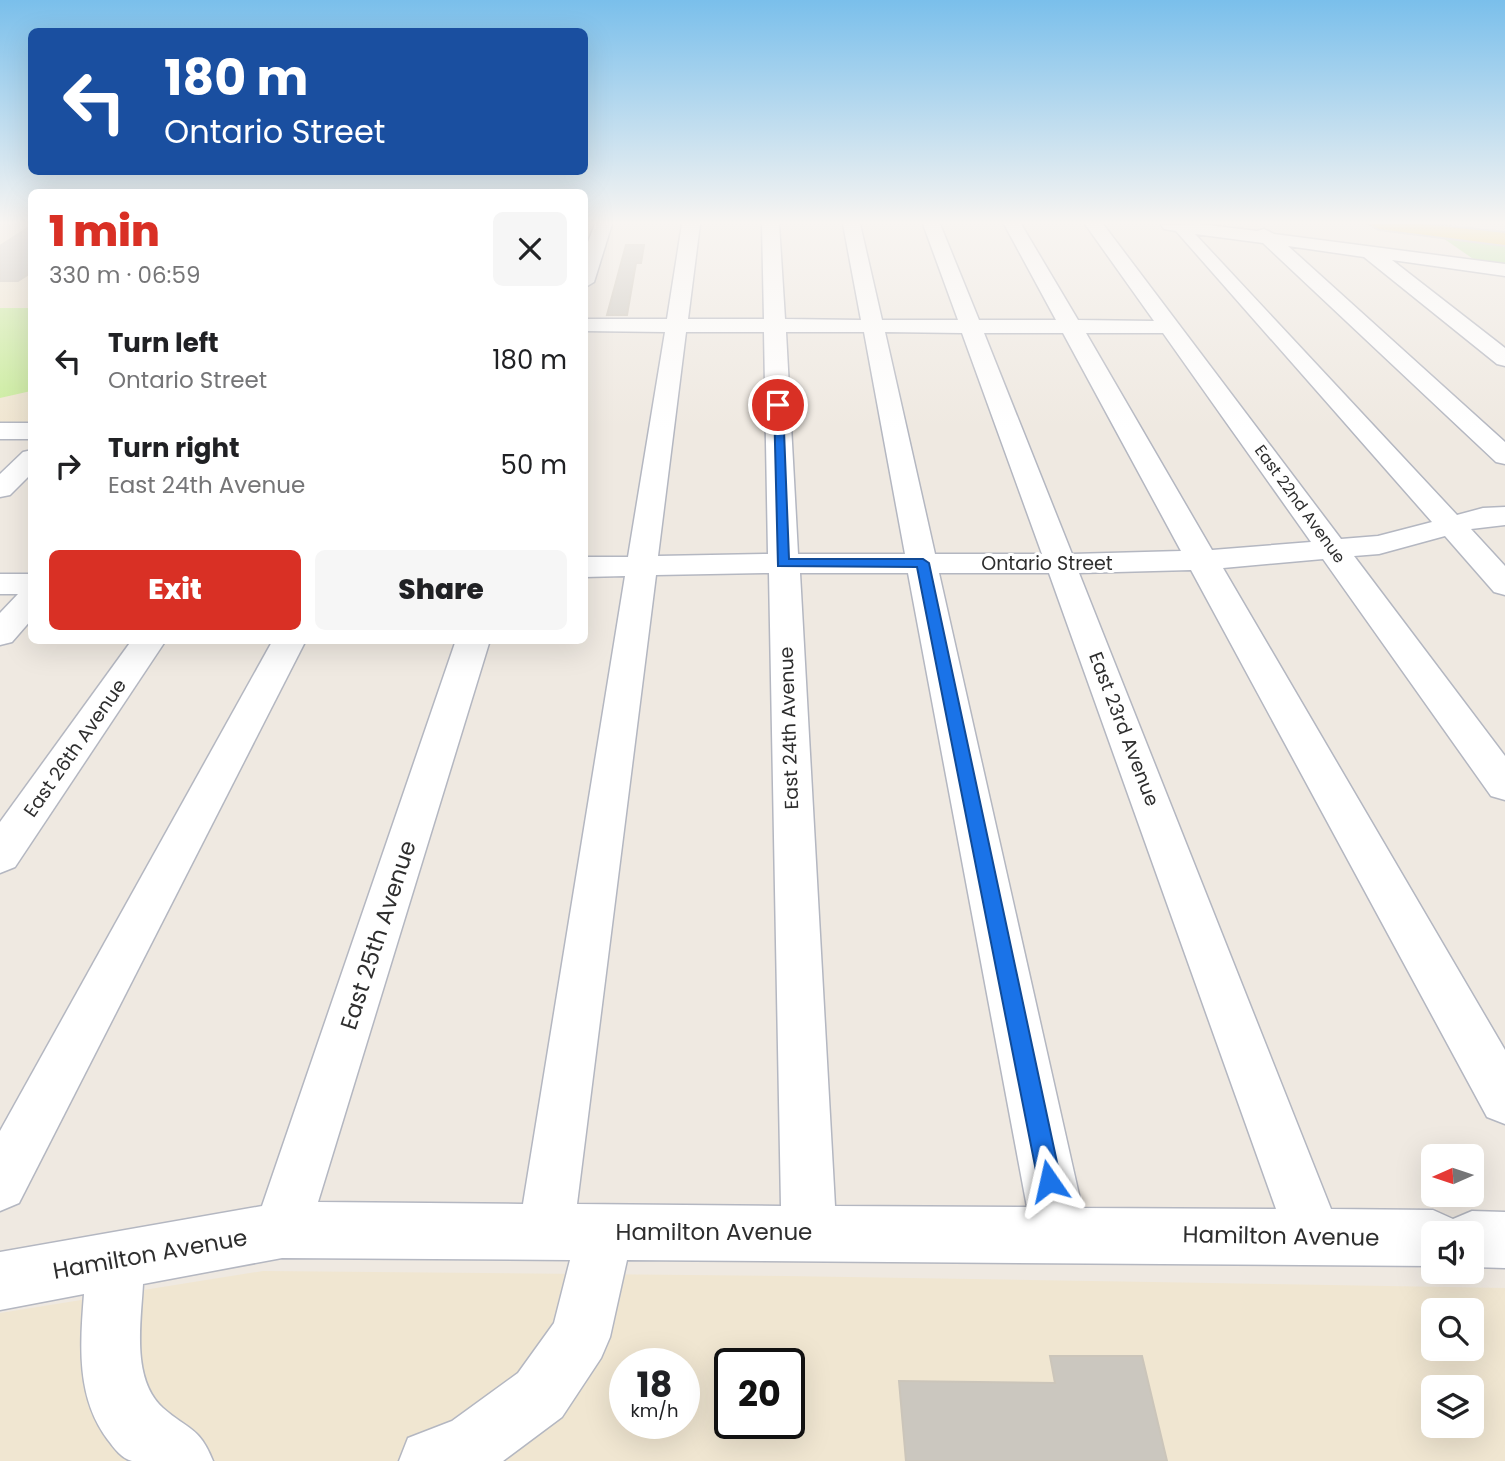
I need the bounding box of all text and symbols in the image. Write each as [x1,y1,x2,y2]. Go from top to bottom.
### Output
text: 180 m [164,44,308,112]
icon: left [49,56,140,147]
text: Ontario Street [164,109,385,154]
text: 1 min [49,202,160,261]
button: close [493,212,567,286]
text: 330 m · 06:59 [49,259,200,291]
text: Turn left [108,325,219,361]
icon: left [49,342,87,380]
text: 180 m [492,342,567,378]
text: Ontario Street [108,364,267,396]
pin [748,375,808,435]
icon: arrive [759,386,797,424]
text: Turn right [108,430,240,466]
street label: East 22nd Avenue [1249,440,1351,568]
icon: right [49,447,87,485]
text: 50 m [501,447,567,483]
text: East 24th Avenue [108,469,305,501]
button: Exit [49,550,301,630]
button: Share [315,550,567,630]
street label: Ontario Street [981,550,1113,577]
street label: East 24th Avenue [773,646,805,810]
street label: East 23rd Avenue [1082,648,1166,810]
street label: East 26th Avenue [17,674,133,822]
street label: East 25th Avenue [332,836,424,1034]
position arrow [1012,1144,1086,1218]
north arrow [1421,1144,1484,1208]
map controls [1421,1144,1484,1438]
street label: Hamilton Avenue [616,1216,812,1248]
street label: Hamilton Avenue [1182,1218,1380,1254]
street label: Hamilton Avenue [50,1221,250,1287]
button: sound [1421,1221,1484,1284]
button: search [1421,1298,1484,1361]
speed limit sign: 20 [714,1348,805,1439]
text: 18 [637,1360,672,1409]
button: layers [1421,1375,1484,1438]
text: km/h [631,1398,678,1423]

